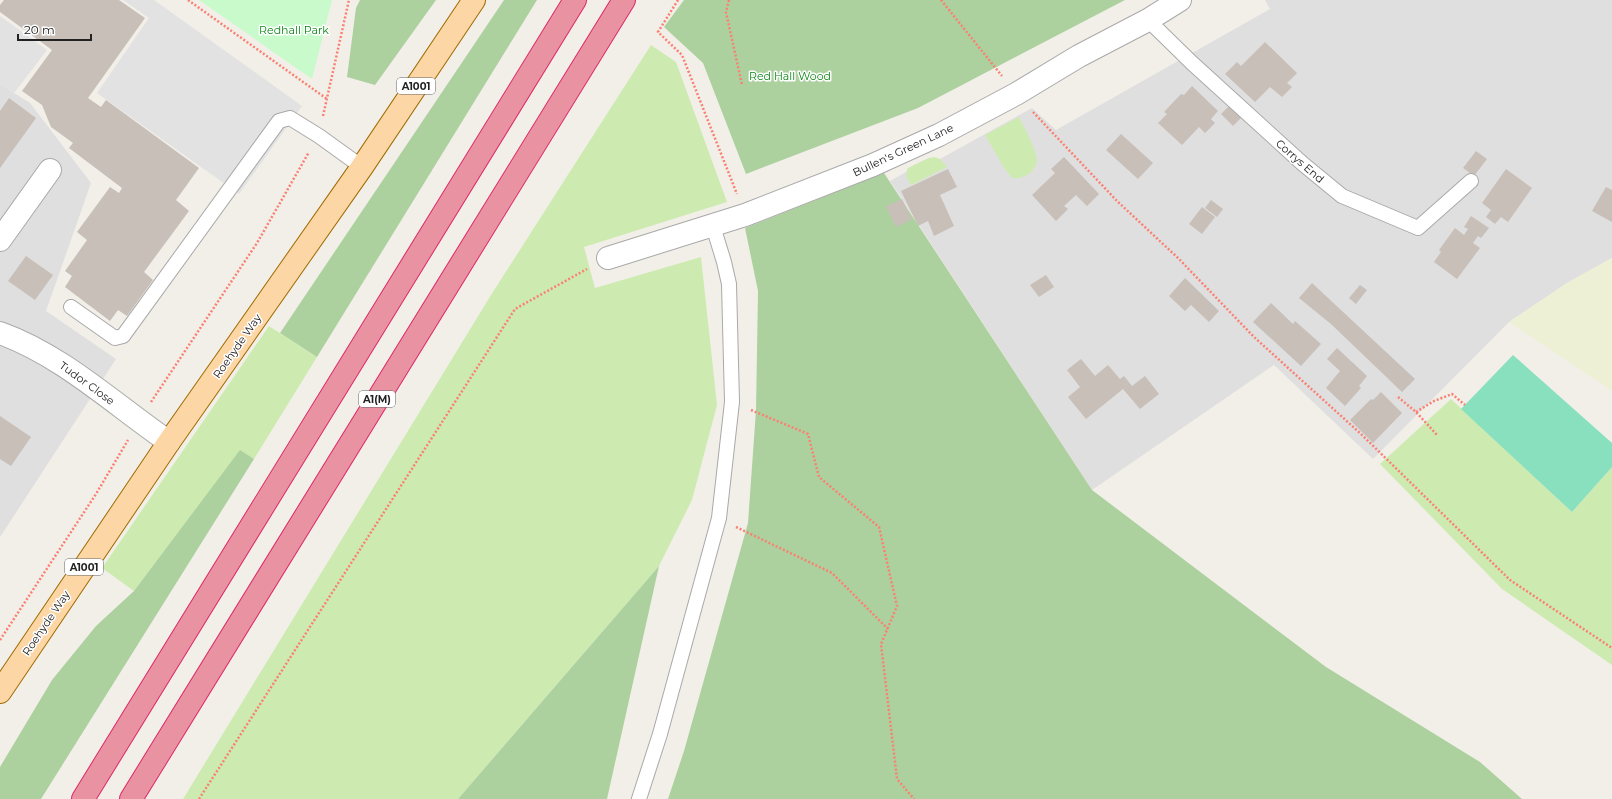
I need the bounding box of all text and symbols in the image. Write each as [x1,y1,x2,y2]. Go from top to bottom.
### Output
scale bar [18,16,91,42]
text: 20 m [24,22,55,37]
park label: Redhall Park [259,23,329,37]
park label: Red Hall Wood [749,69,831,83]
road number: A1001 [397,78,435,94]
street label: Bullen's Green Lane [850,120,956,180]
street label: Corrys End [1273,136,1327,186]
street label: Roehyde Way [210,311,264,381]
street label: Tudor Close [57,358,118,408]
road number: A1(M) [359,391,395,407]
road number: A1001 [65,559,103,575]
street label: Roehyde Way [19,588,73,658]

